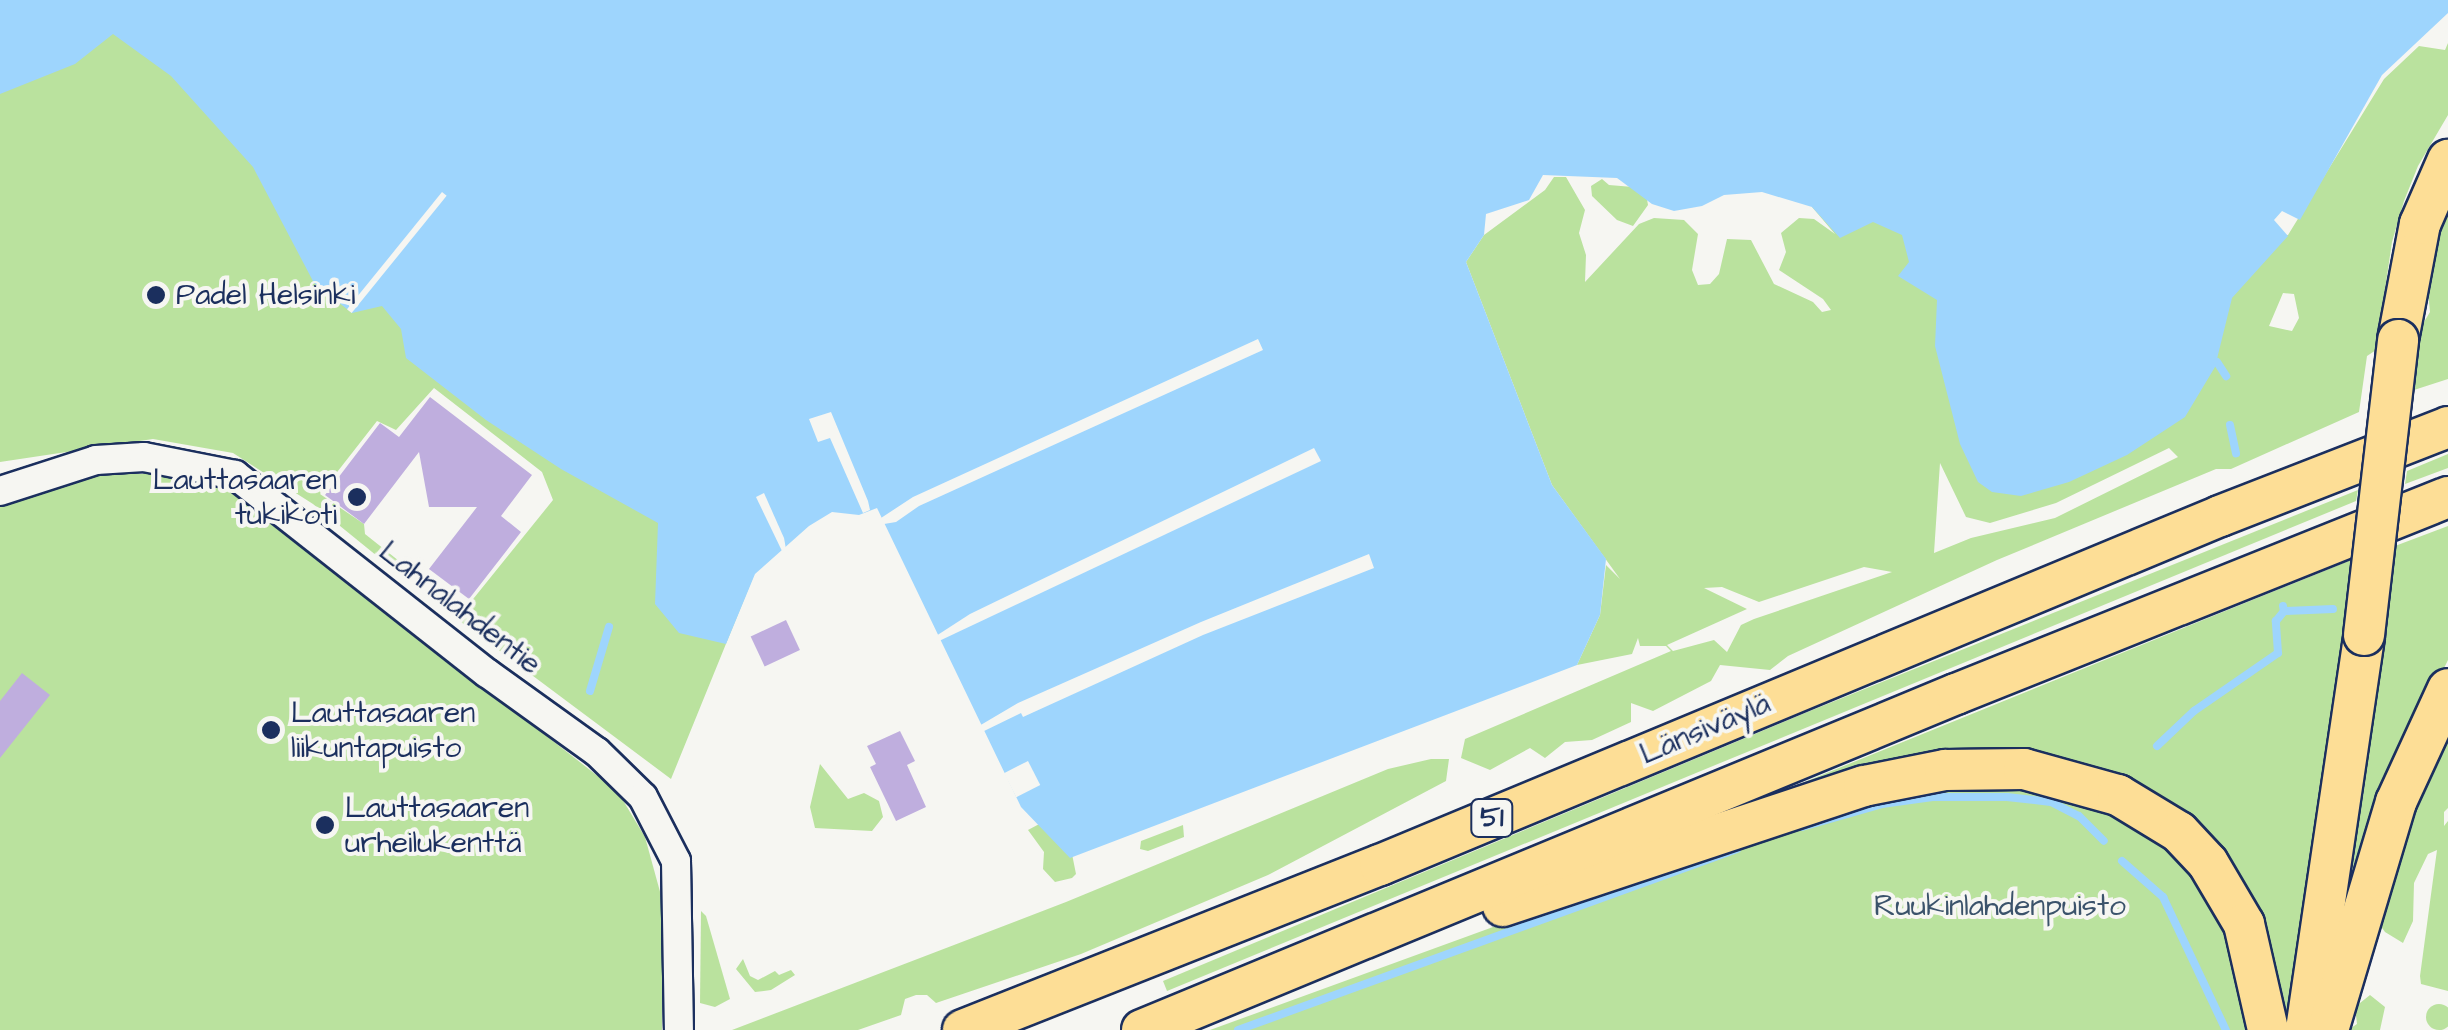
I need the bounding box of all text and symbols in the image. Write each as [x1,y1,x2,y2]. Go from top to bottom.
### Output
place label: Padel Helsinki [176,277,355,313]
marker: Padel Helsinki [145,284,167,306]
place label: Lauttasaaren tukikoti [153,462,337,532]
marker: Lauttasaaren tukikoti [346,486,368,508]
street label: Lahnalahdentie [372,534,548,682]
street label: Länsiväylä [1634,685,1776,773]
place label: Lauttasaaren liikuntapuisto [291,695,475,766]
marker: Lauttasaaren liikuntapuisto [260,719,282,741]
place label: Lauttasaaren urheilukenttä [345,790,529,860]
road number: 51 [1470,795,1514,841]
marker: Lauttasaaren urheilukenttä [314,814,336,836]
park label: Ruukinlahdenpuisto [1874,888,2126,924]

